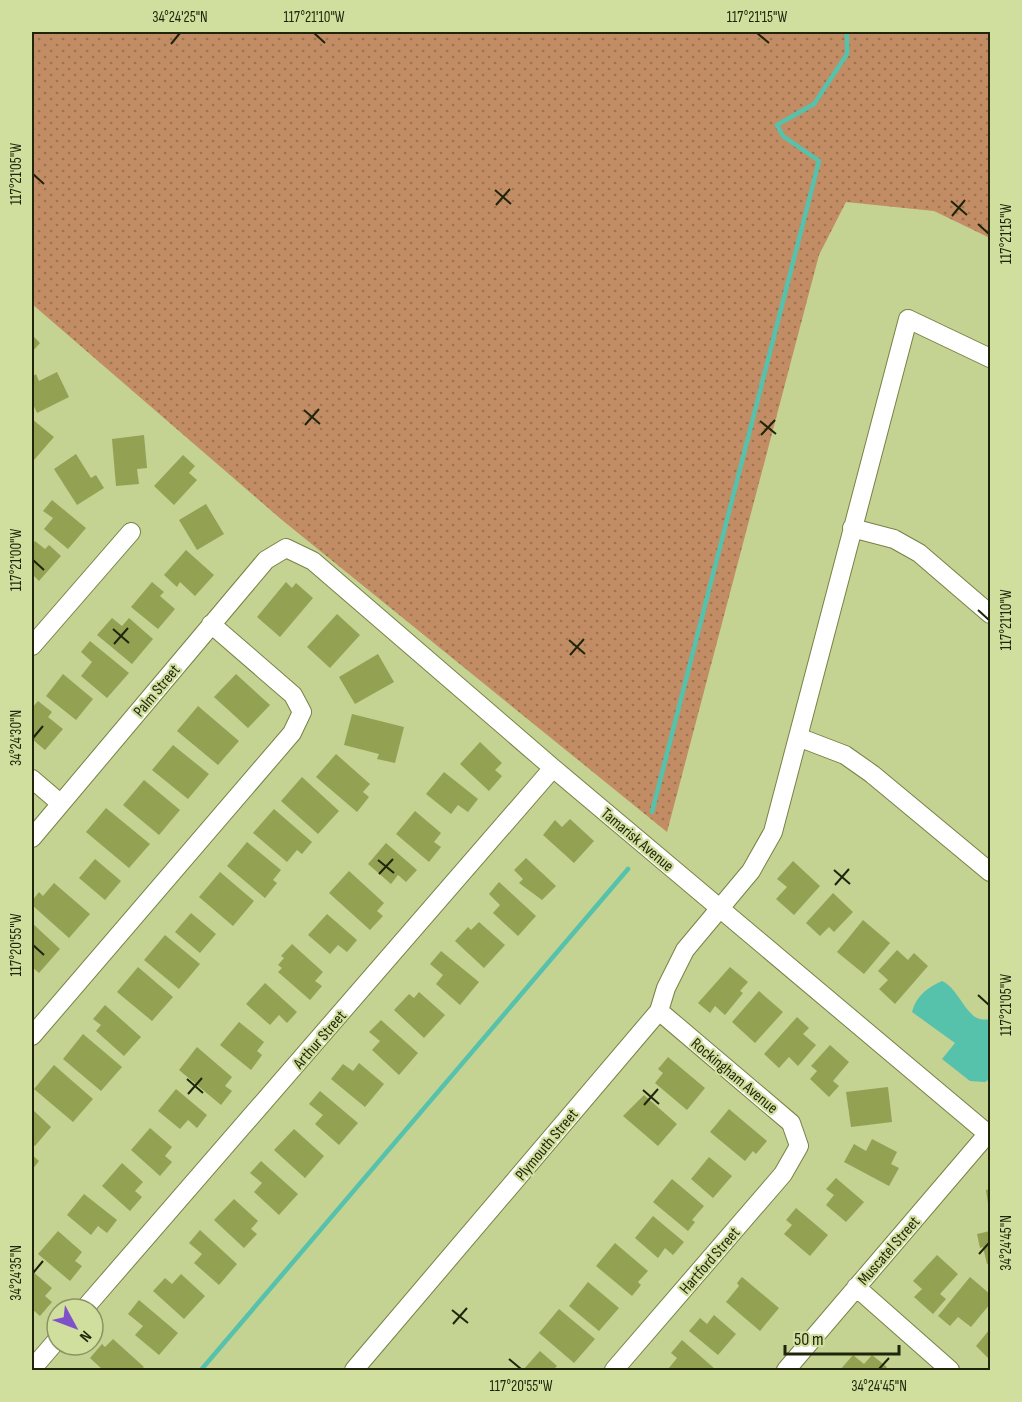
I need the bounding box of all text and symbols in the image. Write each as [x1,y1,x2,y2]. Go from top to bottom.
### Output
text: 34°24'25"N [152,8,208,27]
text: 117°21'10"W [283,8,345,27]
text: 117°21'15"W [727,8,787,27]
text: 117°21'05"W [7,143,26,205]
text: 117°21'15"W [997,204,1016,264]
text: 117°21'00"W [7,529,26,591]
text: 117°21'10"W [997,589,1016,651]
street label: Palm Street [130,661,185,721]
text: 34°24'30"N [7,710,26,766]
street label: Tamarisk Avenue [597,804,677,876]
text: 117°20'55"W [7,913,26,976]
text: 117°21'05"W [997,974,1016,1036]
street label: Arthur Street [289,1007,351,1074]
street label: Rockingham Avenue [687,1034,781,1118]
street label: Plymouth Street [512,1105,583,1185]
street label: Muscatel Street [854,1213,924,1289]
text: 34°24'45"N [997,1215,1016,1271]
street label: Hartford Street [676,1224,744,1298]
text: 34°24'35"N [7,1245,26,1301]
north arrow [45,1297,105,1357]
scale bar [785,1318,899,1356]
text: N [75,1326,95,1345]
text: 50 m [794,1329,824,1350]
text: 117°20'55"W [490,1377,553,1396]
text: 34°24'45"N [851,1377,907,1396]

